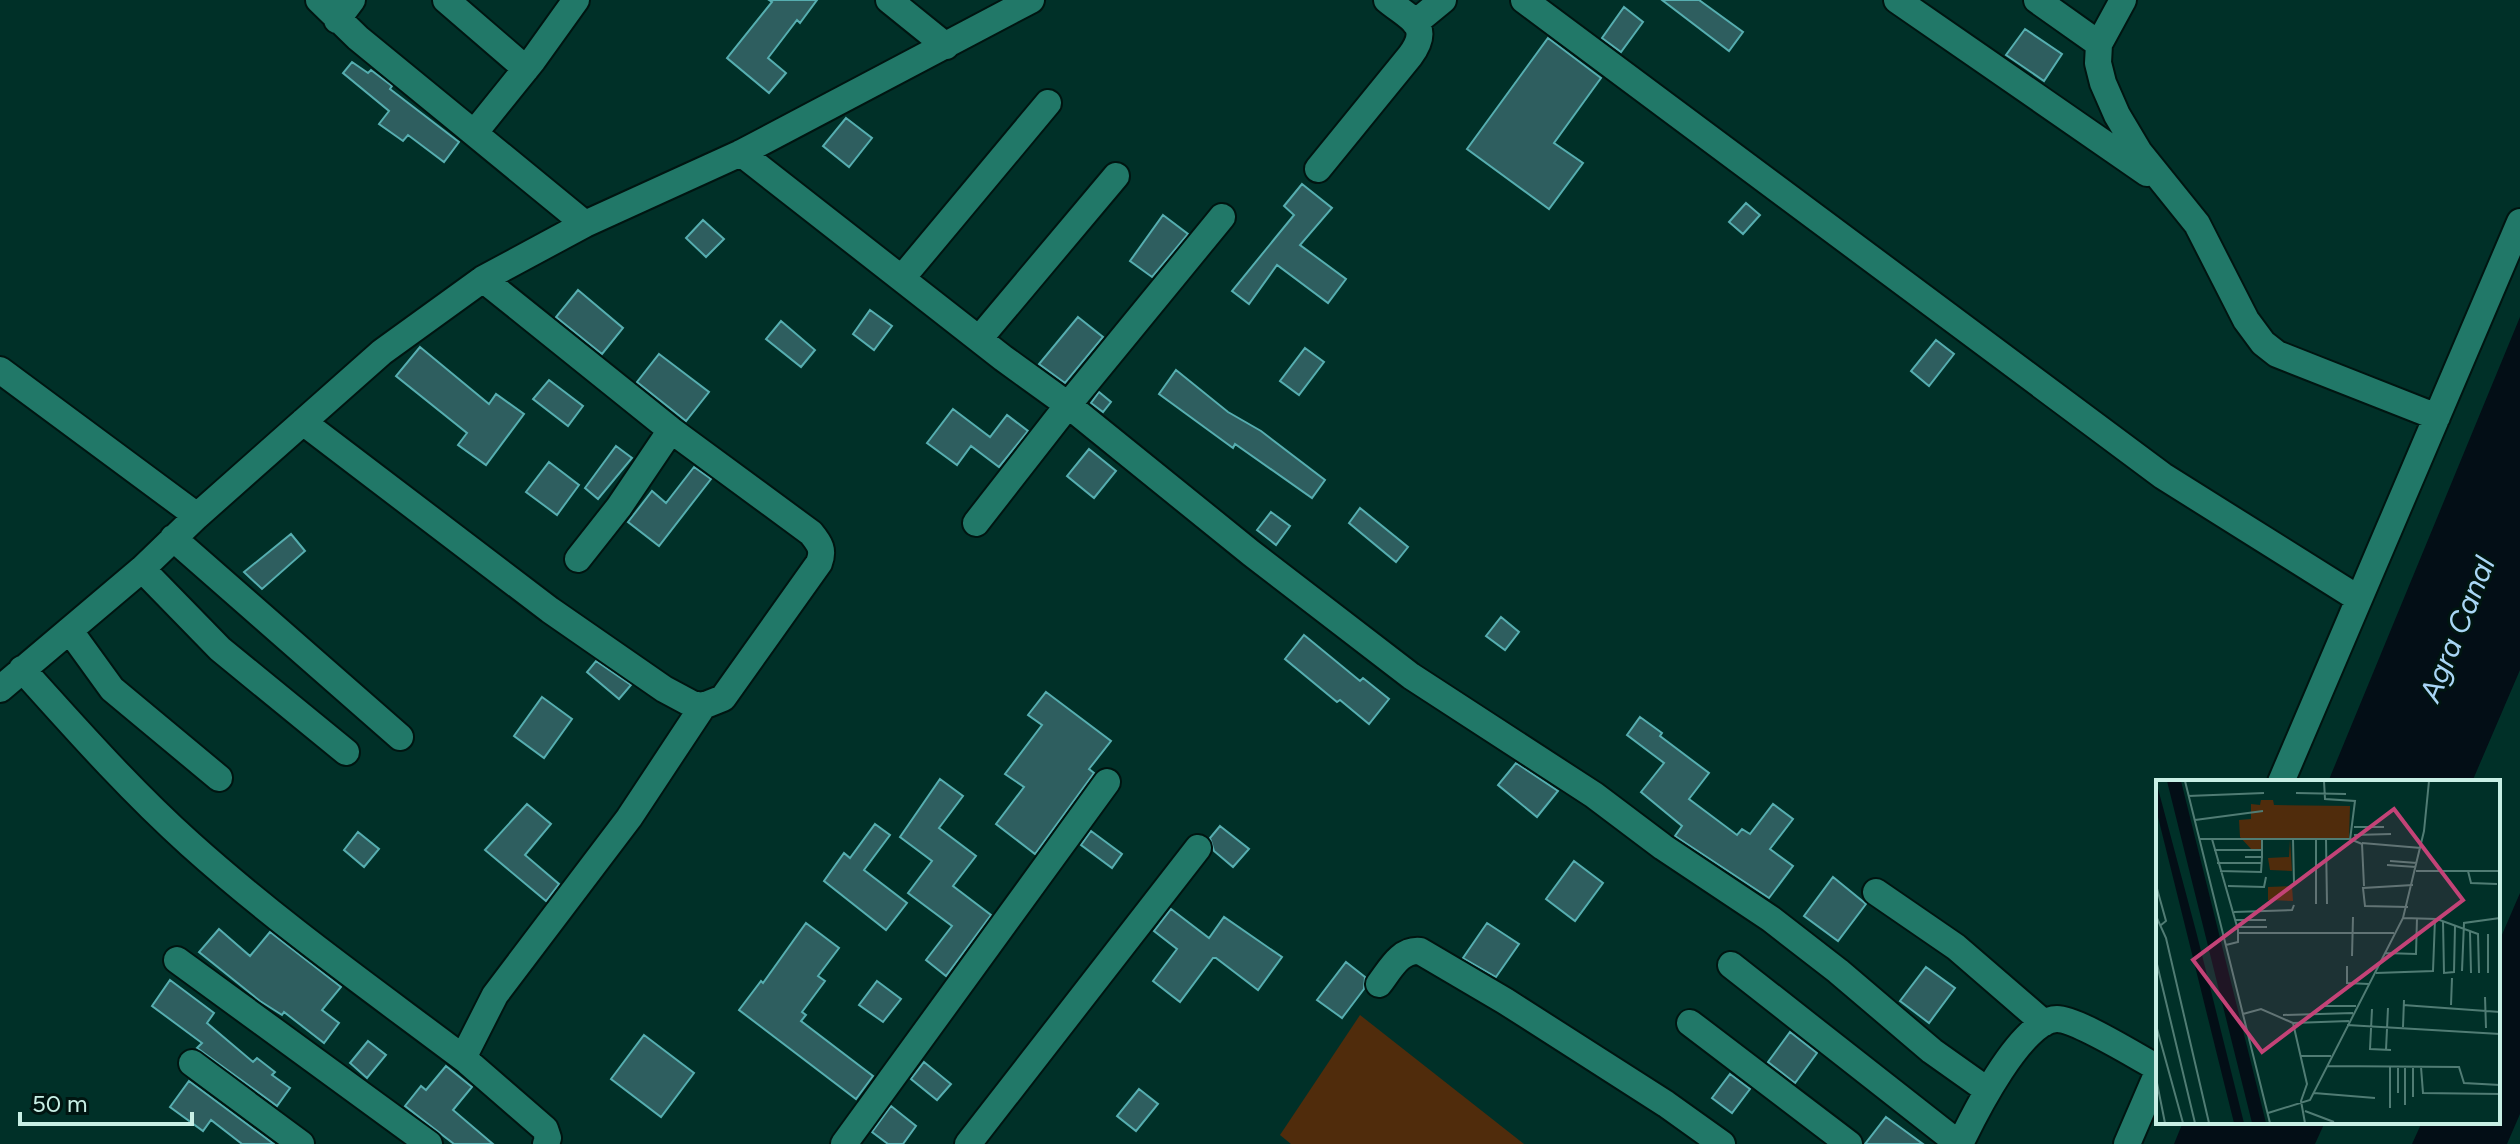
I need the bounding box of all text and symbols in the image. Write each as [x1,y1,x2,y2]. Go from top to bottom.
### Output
water label: Agra Canal [2411,551,2503,708]
inset map [2156,780,2500,1124]
scale bar [20,1076,192,1126]
text: 50 m [32,1089,88,1118]

